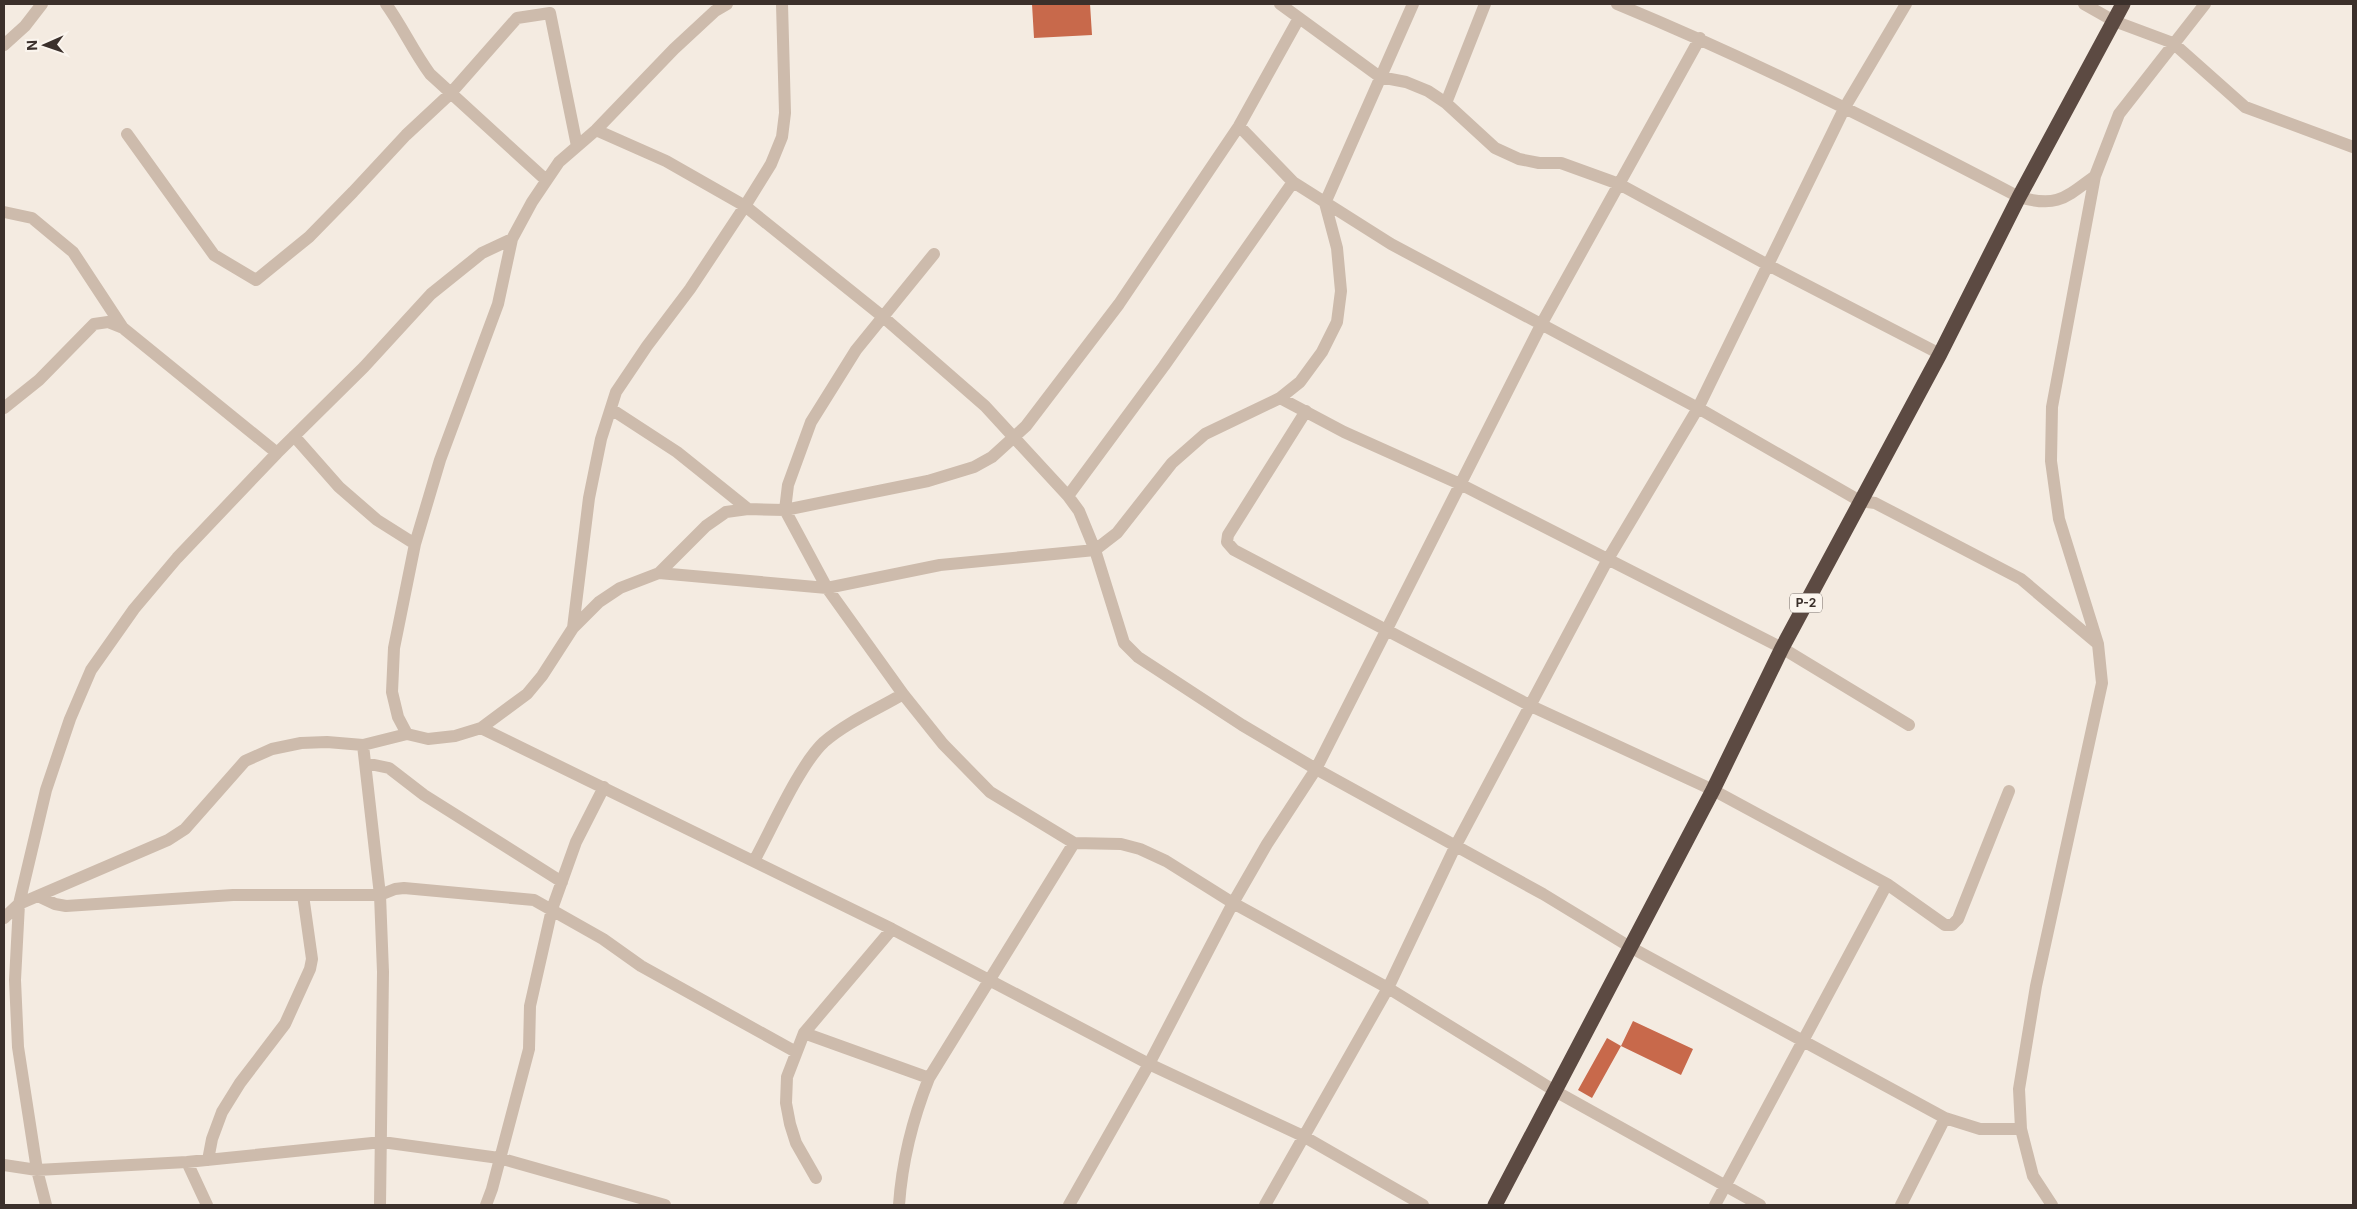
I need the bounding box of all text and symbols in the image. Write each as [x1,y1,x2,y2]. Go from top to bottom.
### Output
north arrow [20,20,70,70]
text: N [23,40,40,51]
road number: P-2 [1790,594,1822,612]

